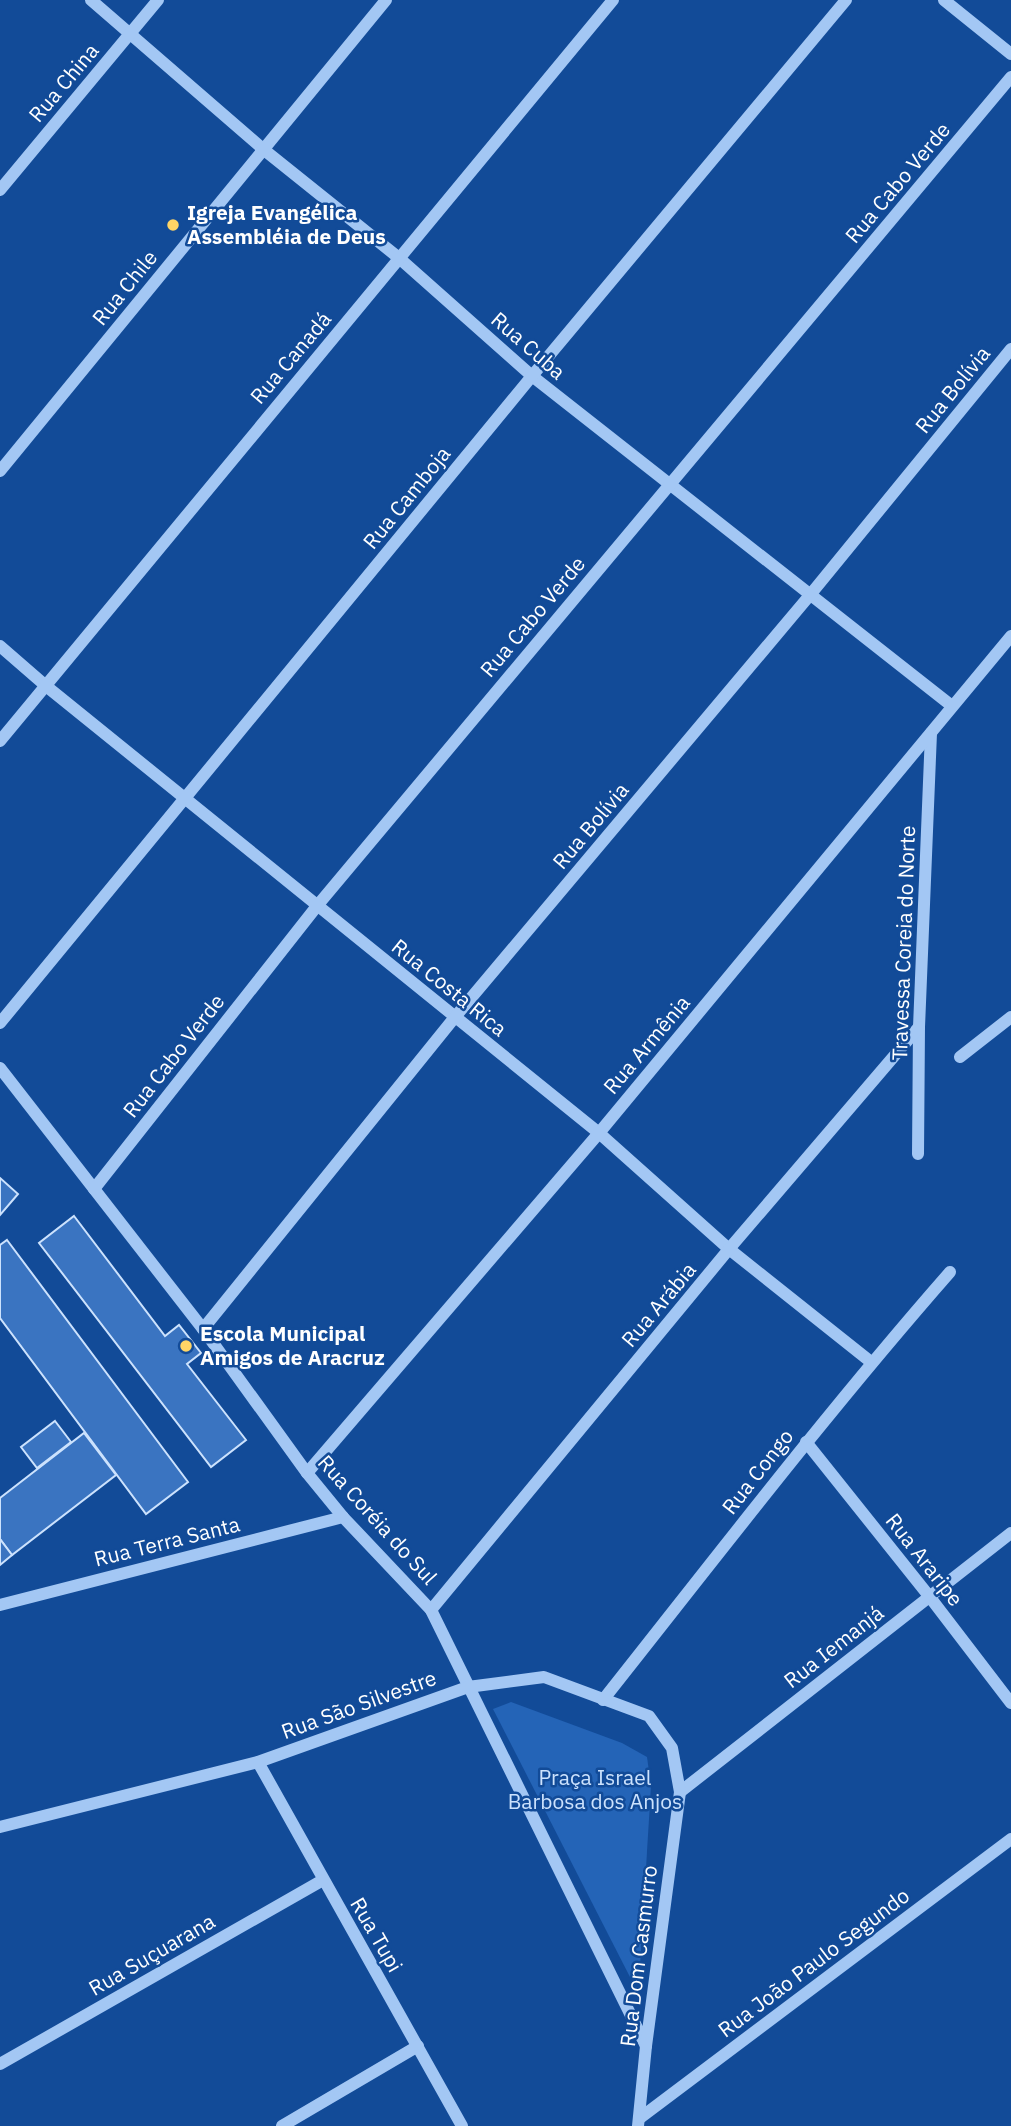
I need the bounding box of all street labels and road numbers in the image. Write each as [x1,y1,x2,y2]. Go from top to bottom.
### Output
street label: Rua China [22,37,104,128]
street label: Rua Cabo Verde [838,116,956,249]
street label: Rua Chile [85,244,163,331]
street label: Rua Canadá [243,305,337,409]
street label: Rua Cuba [486,305,572,385]
street label: Rua Bolívia [908,340,996,439]
street label: Rua Camboja [356,440,456,555]
street label: Rua Cabo Verde [473,550,591,683]
street label: Rua Bolívia [546,776,635,874]
street label: Travessa Coreia do Norte [885,825,921,1061]
street label: Rua Costa Rica [386,932,513,1042]
street label: Rua Cabo Verde [116,988,230,1123]
street label: Rua Armênia [597,989,696,1100]
street label: Rua Arábia [615,1256,702,1353]
street label: Rua Congo [715,1423,799,1520]
street label: Rua Coréia do Sul [312,1448,444,1590]
street label: Rua Araripe [880,1507,970,1612]
street label: Rua Terra Santa [91,1509,243,1573]
street label: Rua Iemanjá [778,1598,889,1694]
street label: Rua São Silvestre [277,1663,440,1745]
street label: Rua Dom Casmurro [613,1864,663,2048]
street label: Rua João Paulo Segundo [712,1881,915,2043]
street label: Rua Tupi [344,1892,409,1977]
street label: Rua Suçuarana [83,1907,220,2002]

